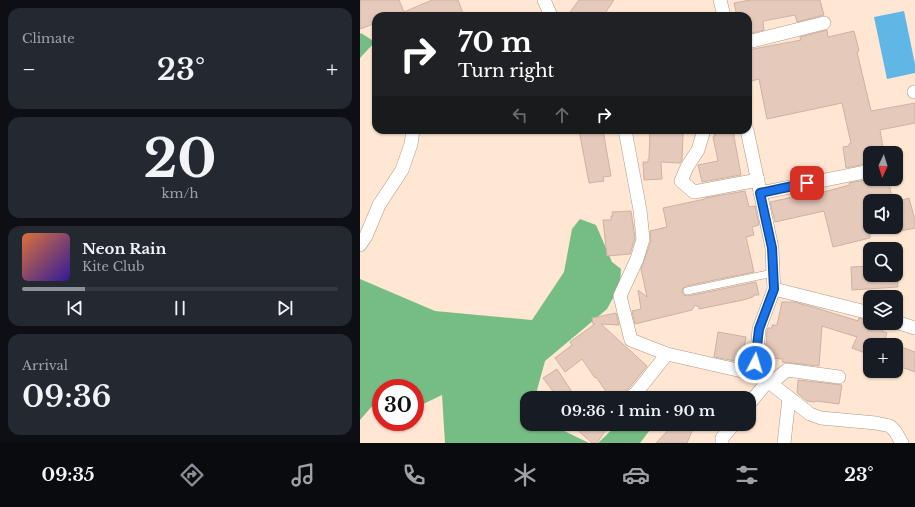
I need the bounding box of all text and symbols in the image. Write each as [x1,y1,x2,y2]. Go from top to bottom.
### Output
text: 70 m [458,25,532,60]
icon: right [392,28,444,80]
text: Climate [22,30,75,47]
text: 23° [157,51,205,88]
text: − [22,56,36,83]
text: + [326,56,338,83]
text: Turn right [458,60,554,82]
icon: left [509,104,531,126]
icon: ahead [551,104,573,126]
icon: right [593,104,615,126]
text: 20 [143,127,217,191]
north arrow [863,146,903,186]
map controls [863,146,903,378]
pin [790,166,824,200]
icon: arrive [796,172,818,194]
text: km/h [162,185,198,202]
button: sound [863,194,903,234]
text: Neon Rain [82,239,166,258]
button: search [863,242,903,282]
text: Kite Club [82,258,145,275]
button: layers [863,290,903,330]
icon: previous [64,297,86,319]
icon: pause [169,297,191,319]
icon: next [274,297,296,319]
button: + [863,338,903,378]
position arrow [734,342,776,384]
text: Arrival [22,357,68,374]
text: 09:36 [22,378,112,415]
speed limit sign: 30 [372,379,424,431]
text: 09:36 · 1 min · 90 m [561,401,715,420]
icon: directions [178,461,206,489]
icon: music [289,461,317,489]
icon: phone [400,461,428,489]
icon: climate [511,461,539,489]
icon: car [622,461,650,489]
icon: filters [733,461,761,489]
text: 09:35 [42,464,95,486]
text: 23° [844,464,873,486]

